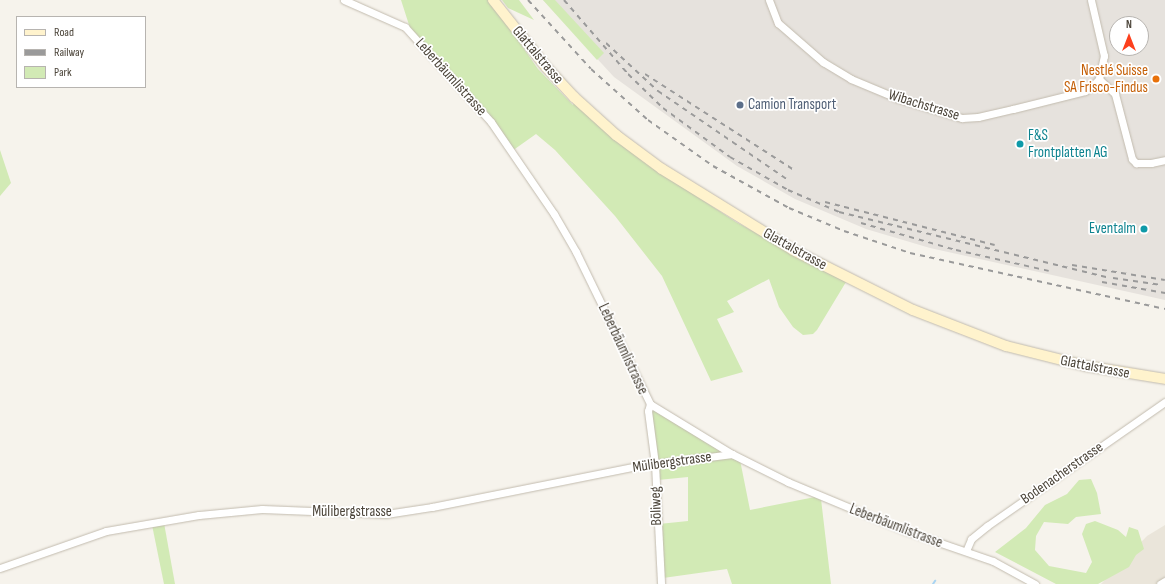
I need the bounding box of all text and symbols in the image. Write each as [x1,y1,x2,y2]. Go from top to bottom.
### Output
legend [16,16,146,88]
north arrow [1109,16,1149,56]
text: N [1126,18,1132,31]
street label: Glattalstrasse [509,22,567,88]
text: Road [54,25,74,40]
street label: Leberbäumlistrasse [411,34,491,120]
text: Railway [54,45,84,60]
place label: Nestlé Suisse SA Frisco-Findus [1064,61,1148,96]
text: Park [54,65,72,80]
marker: Nestlé Suisse SA Frisco-Findus [1151,74,1161,84]
street label: Wibachstrasse [886,86,962,124]
place label: Camion Transport [748,96,836,114]
marker: Camion Transport [735,100,745,110]
place label: F&S Frontplatten AG [1028,126,1107,161]
marker: F&S Frontplatten AG [1015,139,1025,149]
place label: Eventalm [1089,220,1136,238]
street label: Glattalstrasse [760,224,830,274]
marker: Eventalm [1139,224,1149,234]
street label: Leberbäumlistrasse [594,301,652,397]
street label: Glattalstrasse [1059,351,1131,383]
street label: Bodenacherstrasse [1017,438,1107,508]
street label: Mülibergstrasse [631,448,713,476]
street label: Böliweg [646,486,666,526]
street label: Leberbäumlistrasse [847,500,945,552]
street label: Mülibergstrasse [312,503,392,521]

